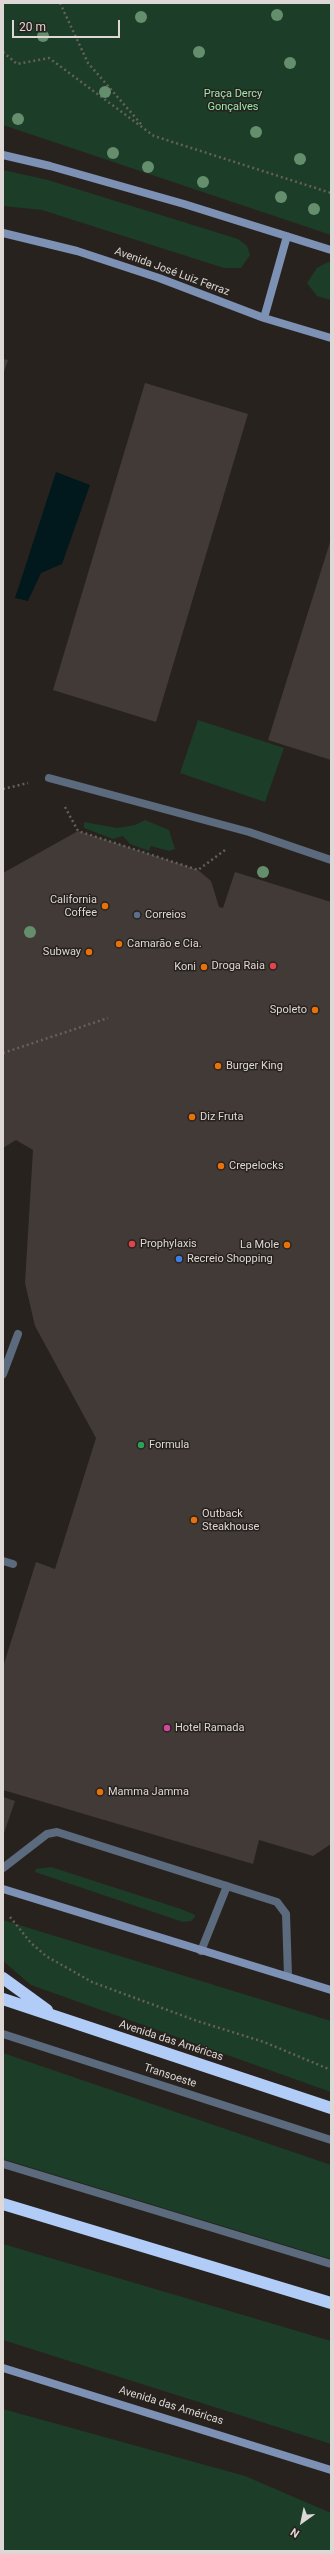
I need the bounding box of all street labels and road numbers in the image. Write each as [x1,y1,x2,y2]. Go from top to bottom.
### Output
street label: Avenida José Luiz Ferraz [113,245,231,299]
street label: Avenida das Américas [117,2018,225,2064]
street label: Transoeste [142,2061,198,2091]
street label: Avenida das Américas [117,2384,225,2428]

